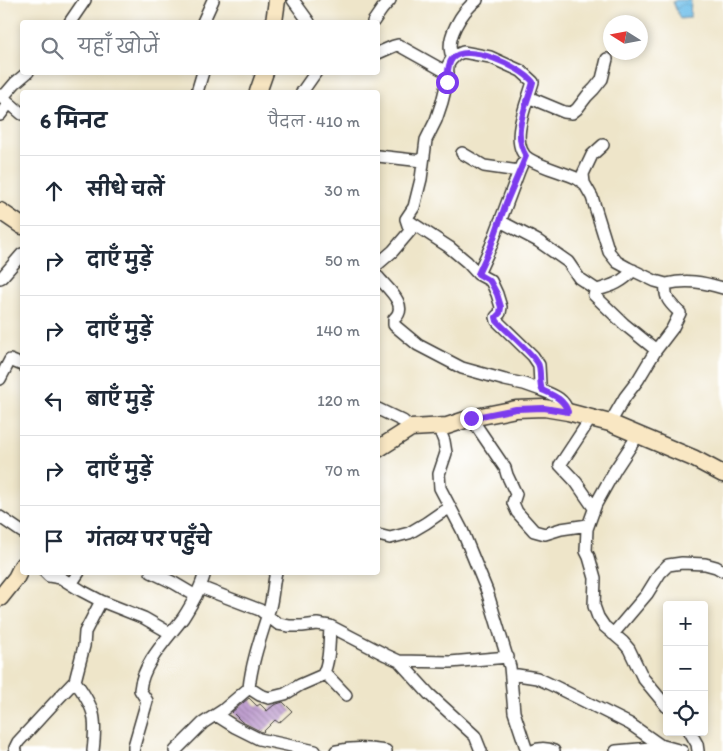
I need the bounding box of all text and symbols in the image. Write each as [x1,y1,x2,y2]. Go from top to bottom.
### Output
north arrow [603,15,648,60]
search box [20,20,380,75]
icon: search [38,34,66,62]
text: यहाँ खोजें [78,35,159,58]
route start [436,71,459,94]
text: 6 मिनट [40,108,107,133]
text: पैदल · 410 m [268,112,360,131]
icon: ahead [40,177,68,205]
text: सीधे चलें [87,178,164,201]
text: 30 m [324,181,360,200]
icon: right [40,247,68,275]
text: दाएँ मुड़ें [87,248,153,271]
text: 50 m [325,251,360,270]
icon: right [40,317,68,345]
text: दाएँ मुड़ें [87,318,153,341]
text: 140 m [316,321,360,340]
icon: left [40,387,68,415]
text: बाएँ मुड़ें [87,388,153,411]
text: 120 m [317,391,360,410]
route end [460,407,483,430]
icon: right [40,457,68,485]
text: दाएँ मुड़ें [87,458,153,481]
text: 70 m [325,461,360,480]
icon: arrive [40,527,68,555]
text: गंतव्य पर पहुँचे [87,528,211,551]
map controls [663,601,708,736]
button: + [663,601,708,646]
button: − [663,646,708,691]
button: locate [663,691,708,736]

